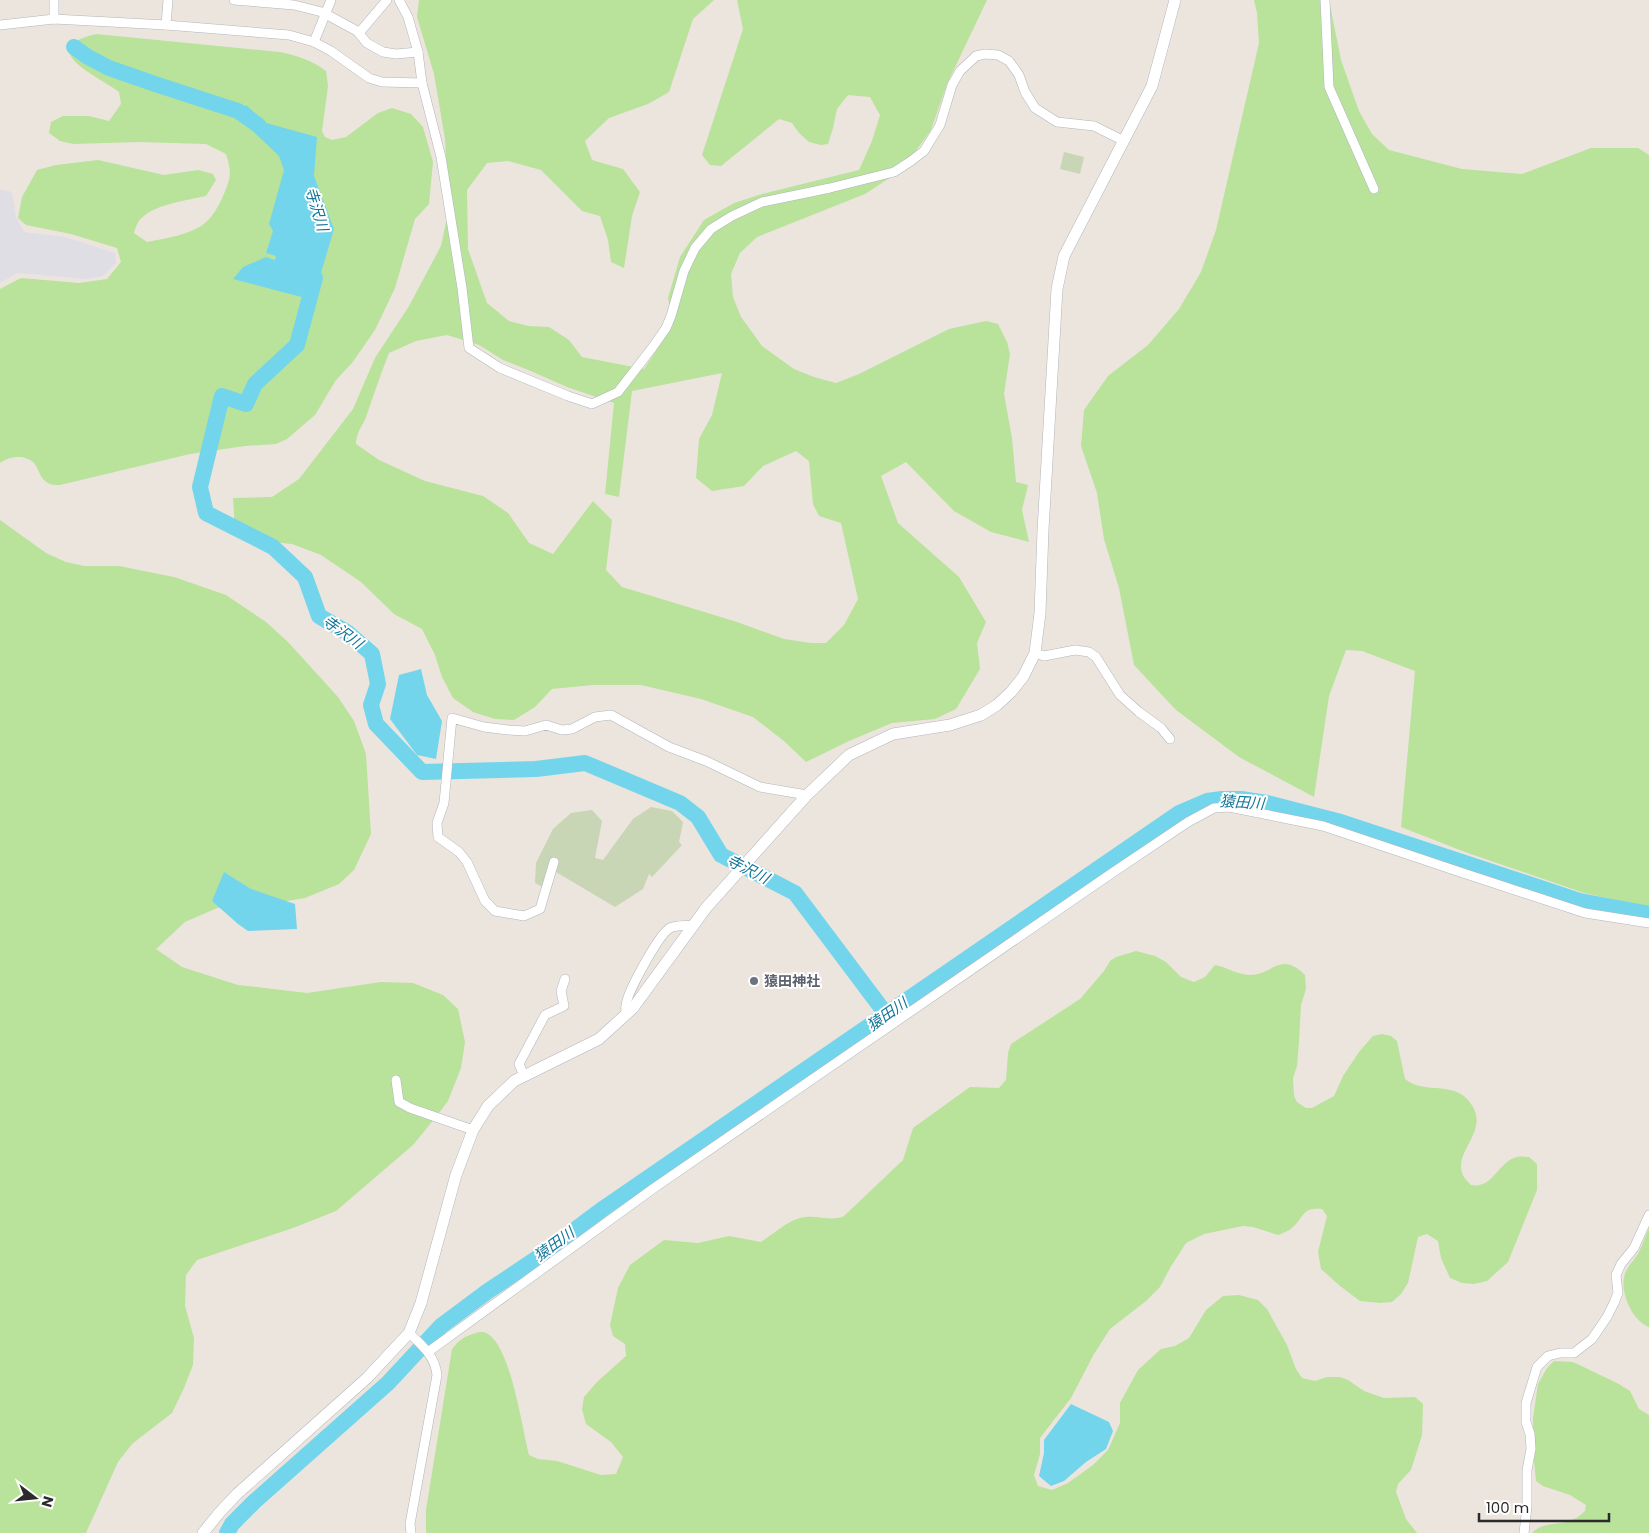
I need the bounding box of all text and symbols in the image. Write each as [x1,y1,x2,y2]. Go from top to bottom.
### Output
water label: 寺沢川 [300,184,334,235]
water label: 寺沢川 [319,610,369,655]
water label: 猿田川 [1219,790,1267,814]
water label: 寺沢川 [723,849,775,889]
place label: 猿田神社 [764,971,820,991]
marker: 猿田神社 [748,975,760,987]
water label: 猿田川 [863,991,913,1036]
water label: 猿田川 [530,1221,580,1266]
north arrow [10,1473,60,1523]
scale bar [1479,1490,1609,1522]
text: N [36,1494,59,1509]
text: 100 m [1486,1497,1529,1518]

